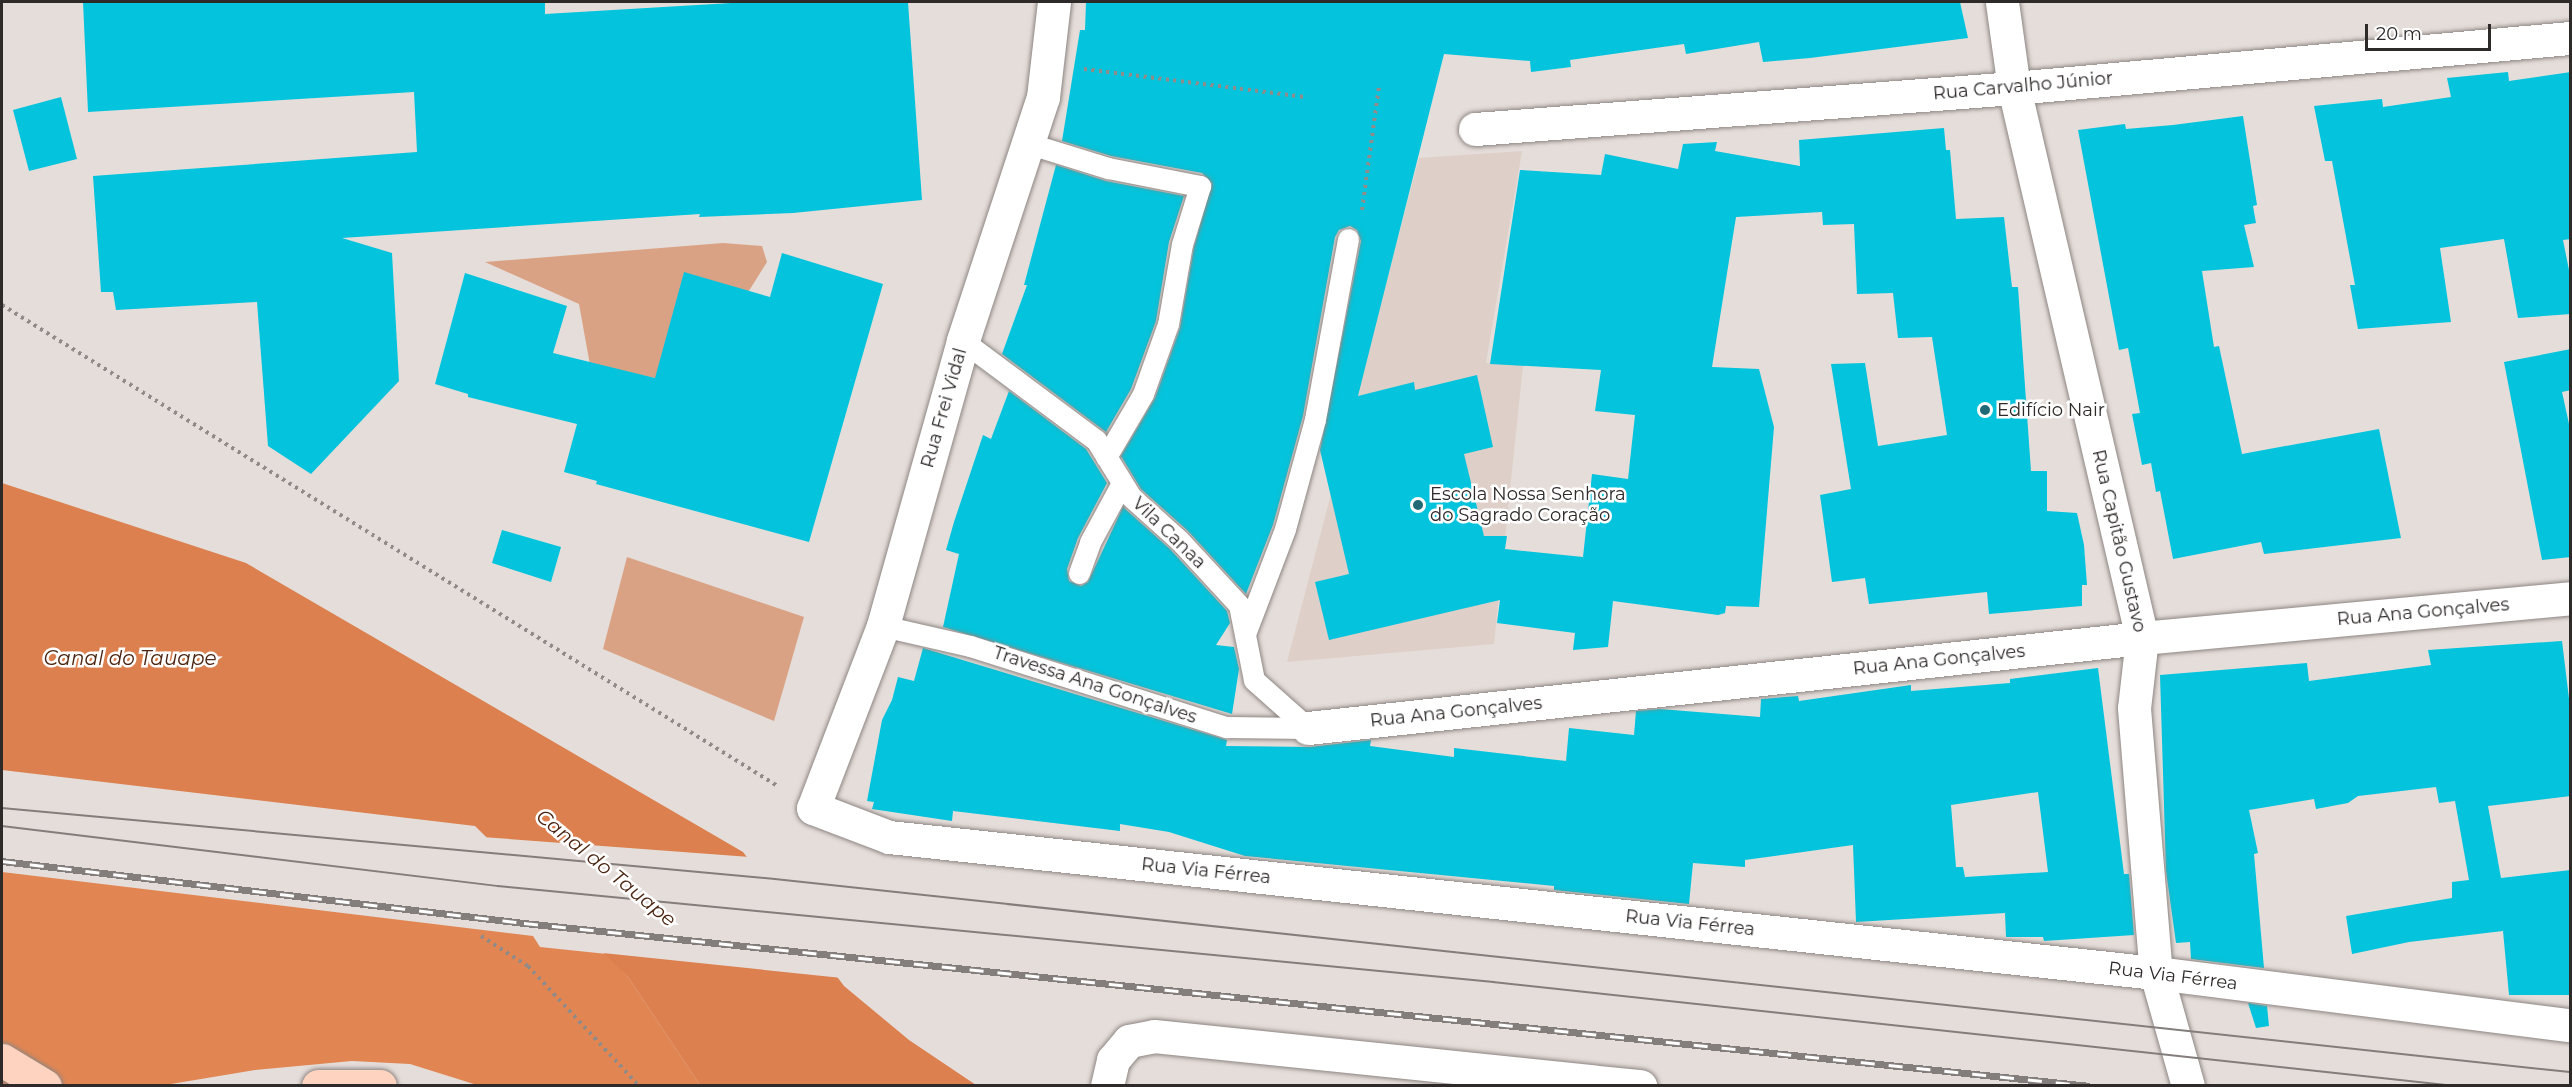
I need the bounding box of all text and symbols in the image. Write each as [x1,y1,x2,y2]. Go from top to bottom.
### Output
scale bar [2368,12,2494,50]
text: 20 m [2376,23,2422,45]
street label: Rua Carvalho Júnior [1932,67,2114,105]
street label: Rua Frei Vidal [917,346,971,470]
place label: Edifício Nair [1997,399,2105,421]
marker: Edifício Nair [1978,403,1992,417]
street label: Rua Capitão Gustavo [2087,447,2151,635]
place label: Escola Nossa Senhora do Sagrado Coração [1430,484,1626,526]
street label: Vila Canaa [1128,493,1210,573]
marker: Escola Nossa Senhora do Sagrado Coração [1411,498,1425,512]
street label: Rua Ana Gonçalves [2336,594,2510,630]
street label: Rua Ana Gonçalves [1852,640,2026,680]
street label: Travessa Ana Gonçalves [990,642,1200,728]
water label: Canal do Tauape [43,646,217,670]
street label: Rua Ana Gonçalves [1369,692,1543,732]
water label: Canal do Tauape [531,804,681,932]
street label: Rua Via Férrea [1140,853,1272,889]
street label: Rua Via Férrea [1624,905,1756,941]
street label: Rua Via Férrea [2107,957,2239,995]

